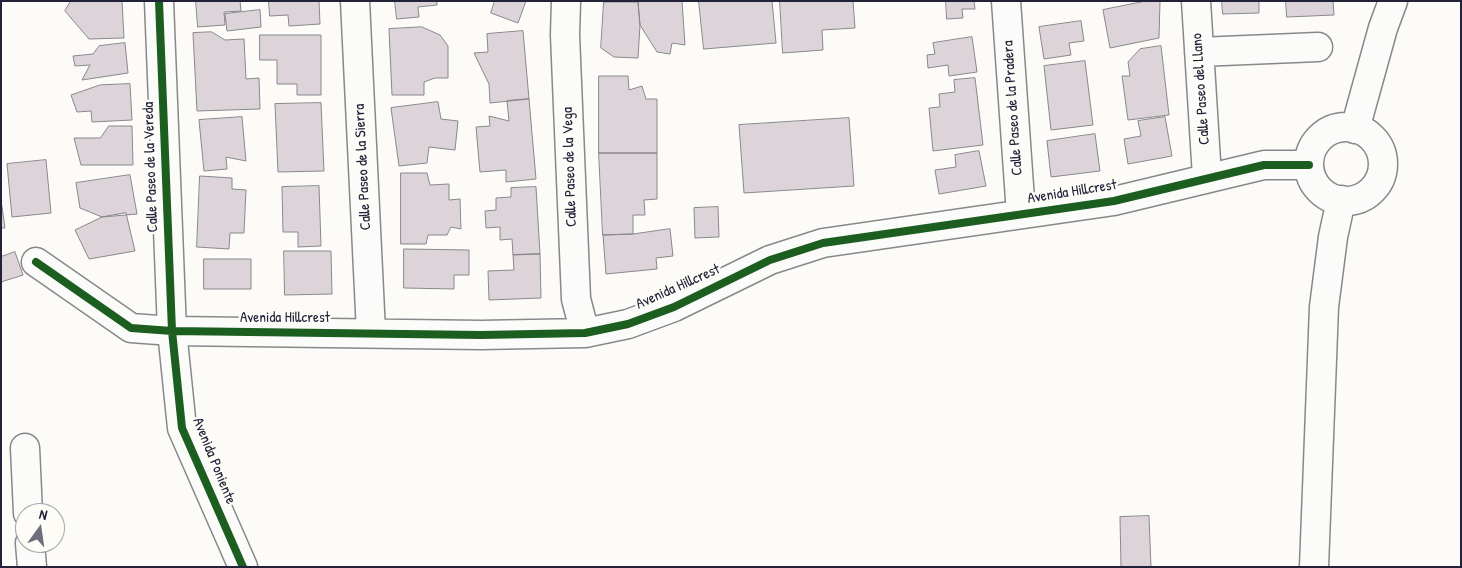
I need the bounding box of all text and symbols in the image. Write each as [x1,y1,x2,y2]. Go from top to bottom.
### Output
street label: Calle Paseo del Llano [1188,33,1214,145]
street label: Calle Paseo de la Pradera [999,40,1027,176]
street label: Calle Paseo de la Vereda [140,101,162,233]
street label: Calle Paseo de la Sierra [351,103,375,231]
street label: Calle Paseo de la Vega [559,107,581,227]
street label: Avenida Hillcrest [1026,176,1118,208]
street label: Avenida Hillcrest [633,260,723,314]
street label: Avenida Hillcrest [240,309,330,327]
street label: Avenida Poniente [188,415,240,507]
north arrow [15,503,65,553]
text: N [38,504,49,524]

